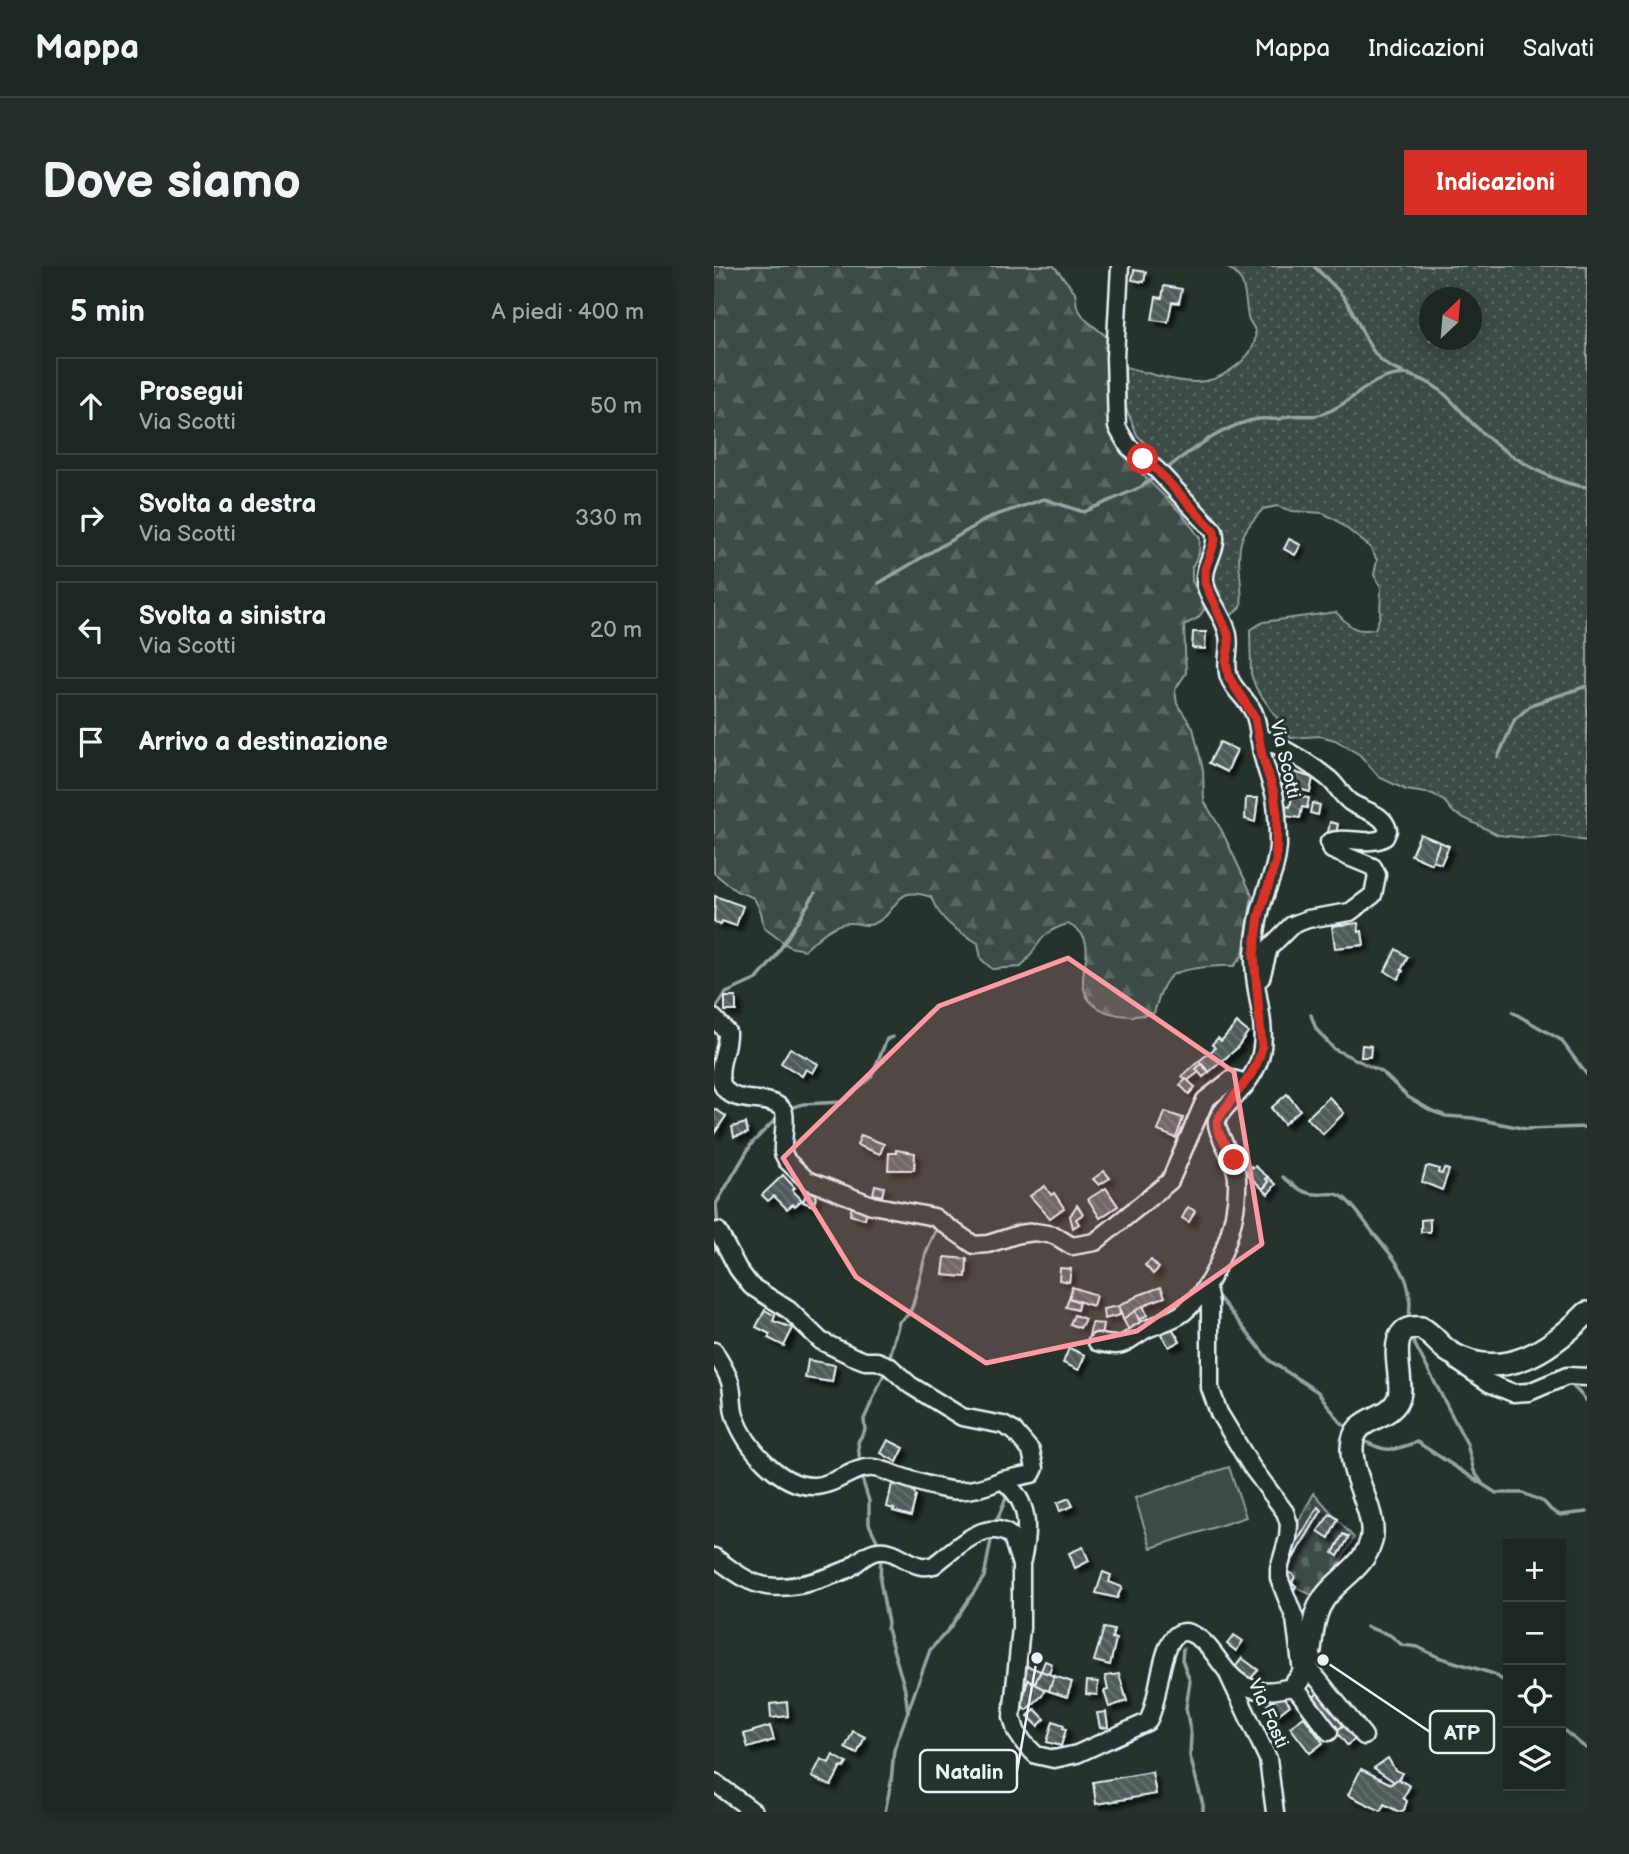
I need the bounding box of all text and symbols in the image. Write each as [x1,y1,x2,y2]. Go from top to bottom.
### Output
text: Mappa [35,28,139,68]
text: Mappa [1254,34,1330,63]
text: Indicazioni [1368,34,1485,63]
text: Salvati [1523,34,1594,63]
button: Indicazioni [1404,150,1587,215]
text: Dove siamo [42,153,301,212]
north arrow [1419,287,1482,350]
text: 5 min [70,294,145,330]
text: A piedi · 400 m [492,298,644,326]
text: Prosegui [139,377,243,408]
icon: ahead [72,387,110,425]
text: 50 m [590,392,642,420]
text: Via Scotti [139,408,236,436]
route start [1127,443,1158,474]
text: Svolta a destra [139,489,316,520]
icon: right [72,499,110,537]
text: 330 m [575,504,642,532]
text: Via Scotti [139,520,236,548]
text: Svolta a sinistra [139,601,326,632]
icon: left [72,611,110,649]
text: 20 m [590,616,642,644]
text: Via Scotti [139,632,236,660]
street label: Via Scotti [1264,718,1305,801]
icon: arrive [72,723,110,761]
text: Arrivo a destinazione [139,727,388,758]
route end [1218,1144,1249,1175]
map controls [1503,1539,1566,1791]
button: + [1503,1539,1566,1602]
button: − [1503,1602,1566,1665]
button: locate [1503,1665,1566,1728]
street label: Via Fasti [1242,1675,1293,1752]
callout: ATP [1430,1711,1494,1753]
text: ATP [1443,1721,1481,1746]
button: layers [1503,1728,1566,1791]
callout: Natalin [920,1750,1017,1792]
text: Natalin [935,1760,1003,1785]

